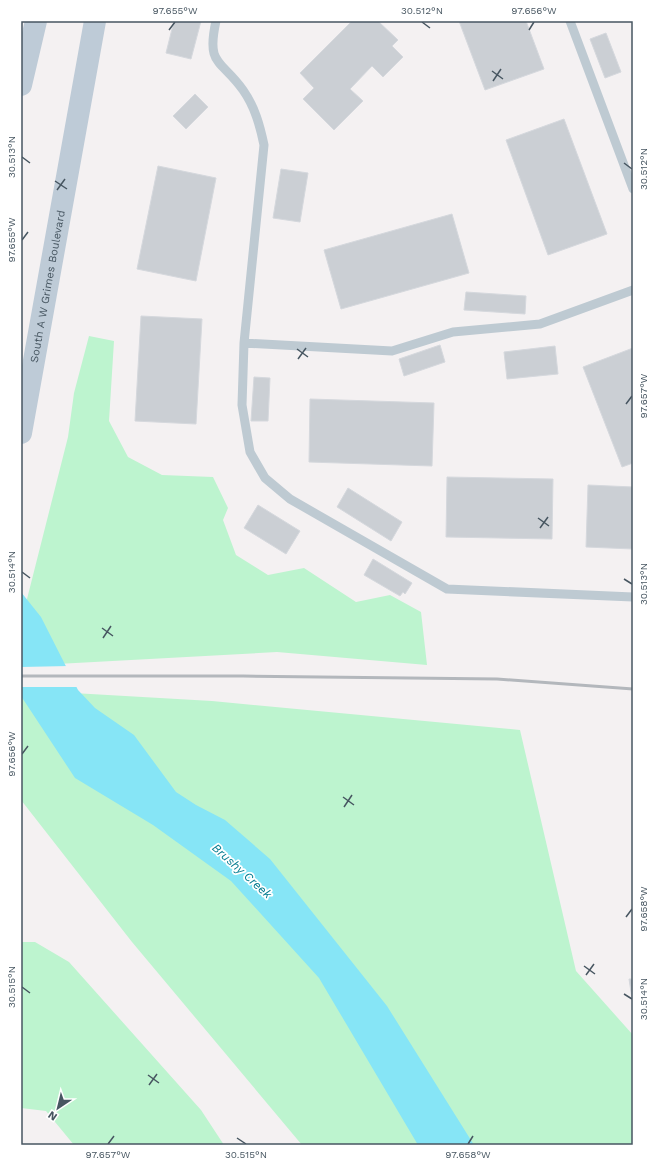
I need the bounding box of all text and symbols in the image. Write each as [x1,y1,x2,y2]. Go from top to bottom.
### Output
text: 97.655°W [152,5,198,16]
text: 30.512°N [401,5,443,16]
text: 97.656°W [511,5,557,16]
text: 30.513°N [6,136,17,178]
text: 30.512°N [638,148,649,190]
street label: South A W Grimes Boulevard [28,209,68,364]
text: 97.655°W [6,217,17,263]
text: 97.657°W [638,373,649,418]
text: 30.514°N [6,551,17,593]
text: 30.513°N [638,563,649,605]
text: 97.656°W [6,731,17,777]
water label: Brushy Creek [209,841,275,902]
text: 97.658°W [638,886,649,932]
text: 30.515°N [6,966,17,1008]
text: 30.514°N [638,978,649,1020]
north arrow [38,1088,78,1128]
text: N [45,1108,60,1123]
text: 97.657°W [86,1149,131,1160]
text: 30.515°N [225,1149,267,1160]
text: 97.658°W [445,1149,491,1160]

